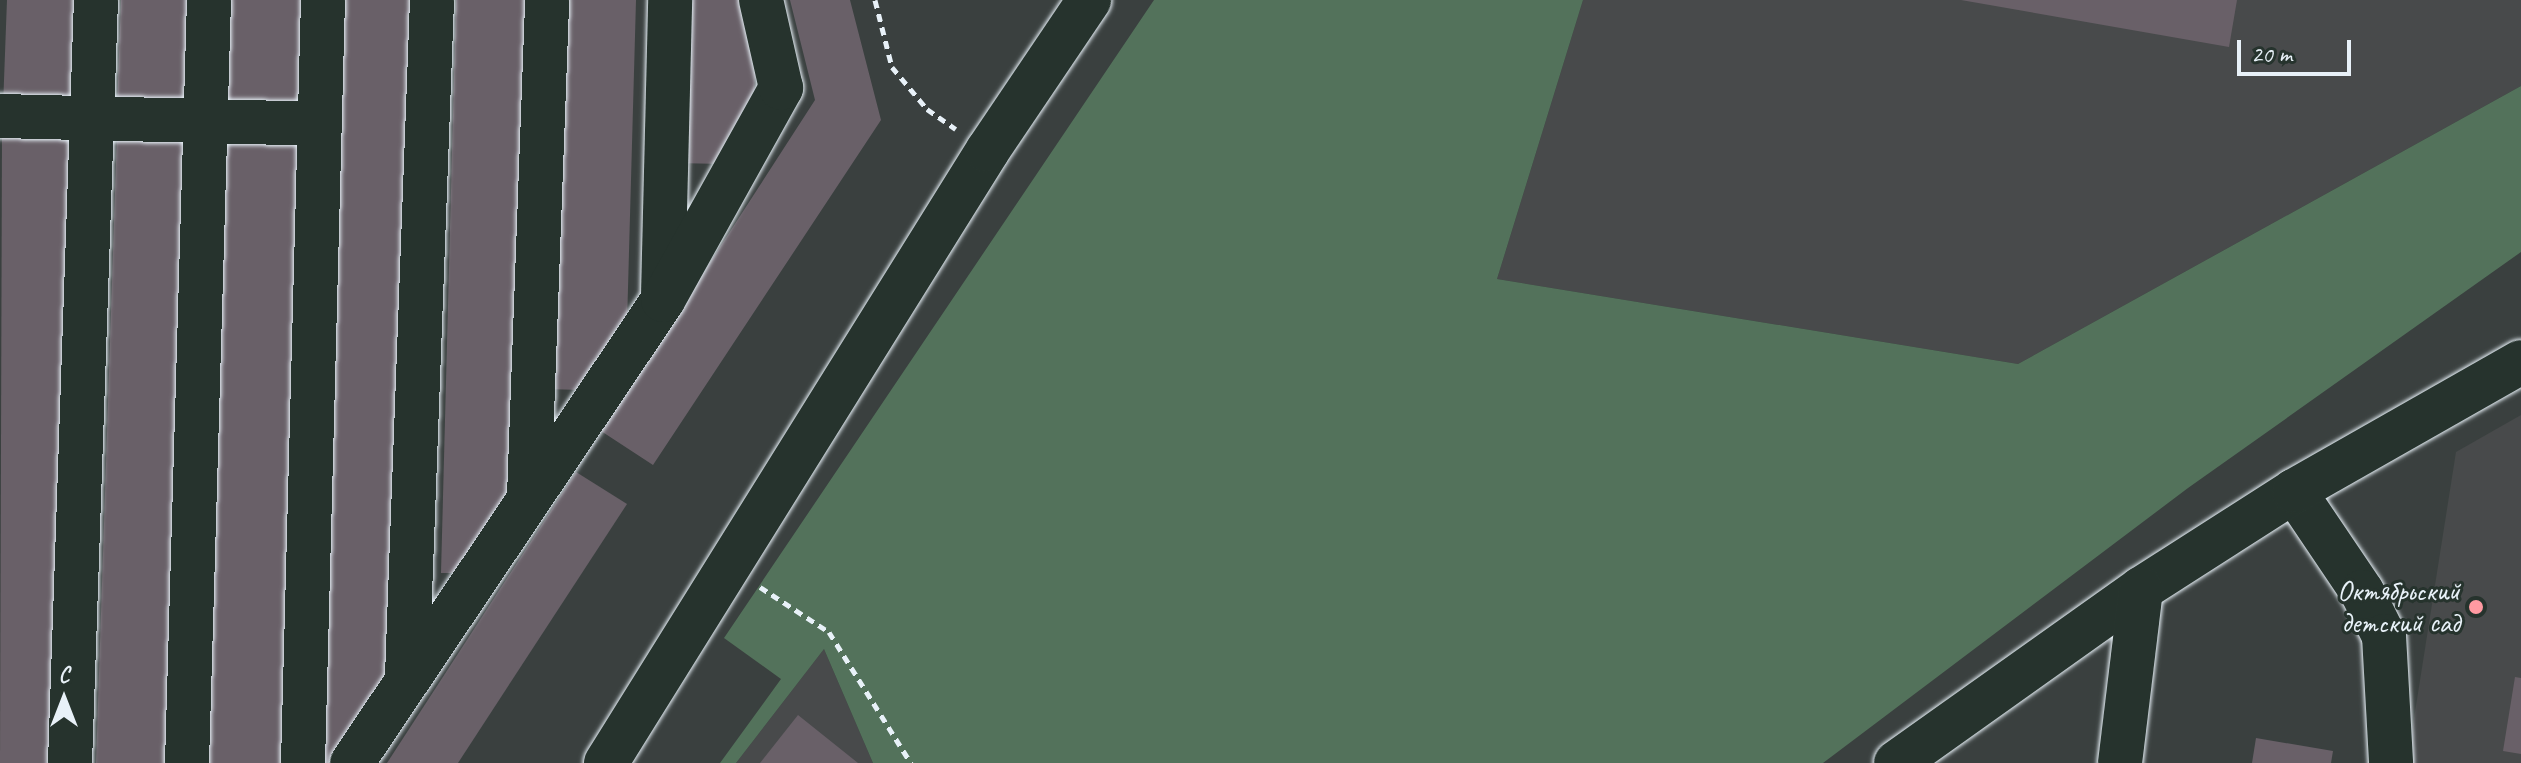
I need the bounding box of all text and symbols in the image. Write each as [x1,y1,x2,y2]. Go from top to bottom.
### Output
scale bar [2241,24,2355,74]
text: 20 m [2251,39,2292,69]
place label: Октябрьский детский сад [2337,574,2460,640]
marker: Октябрьский детский сад [2467,598,2485,616]
north arrow [24,659,104,739]
text: С [59,661,69,689]

